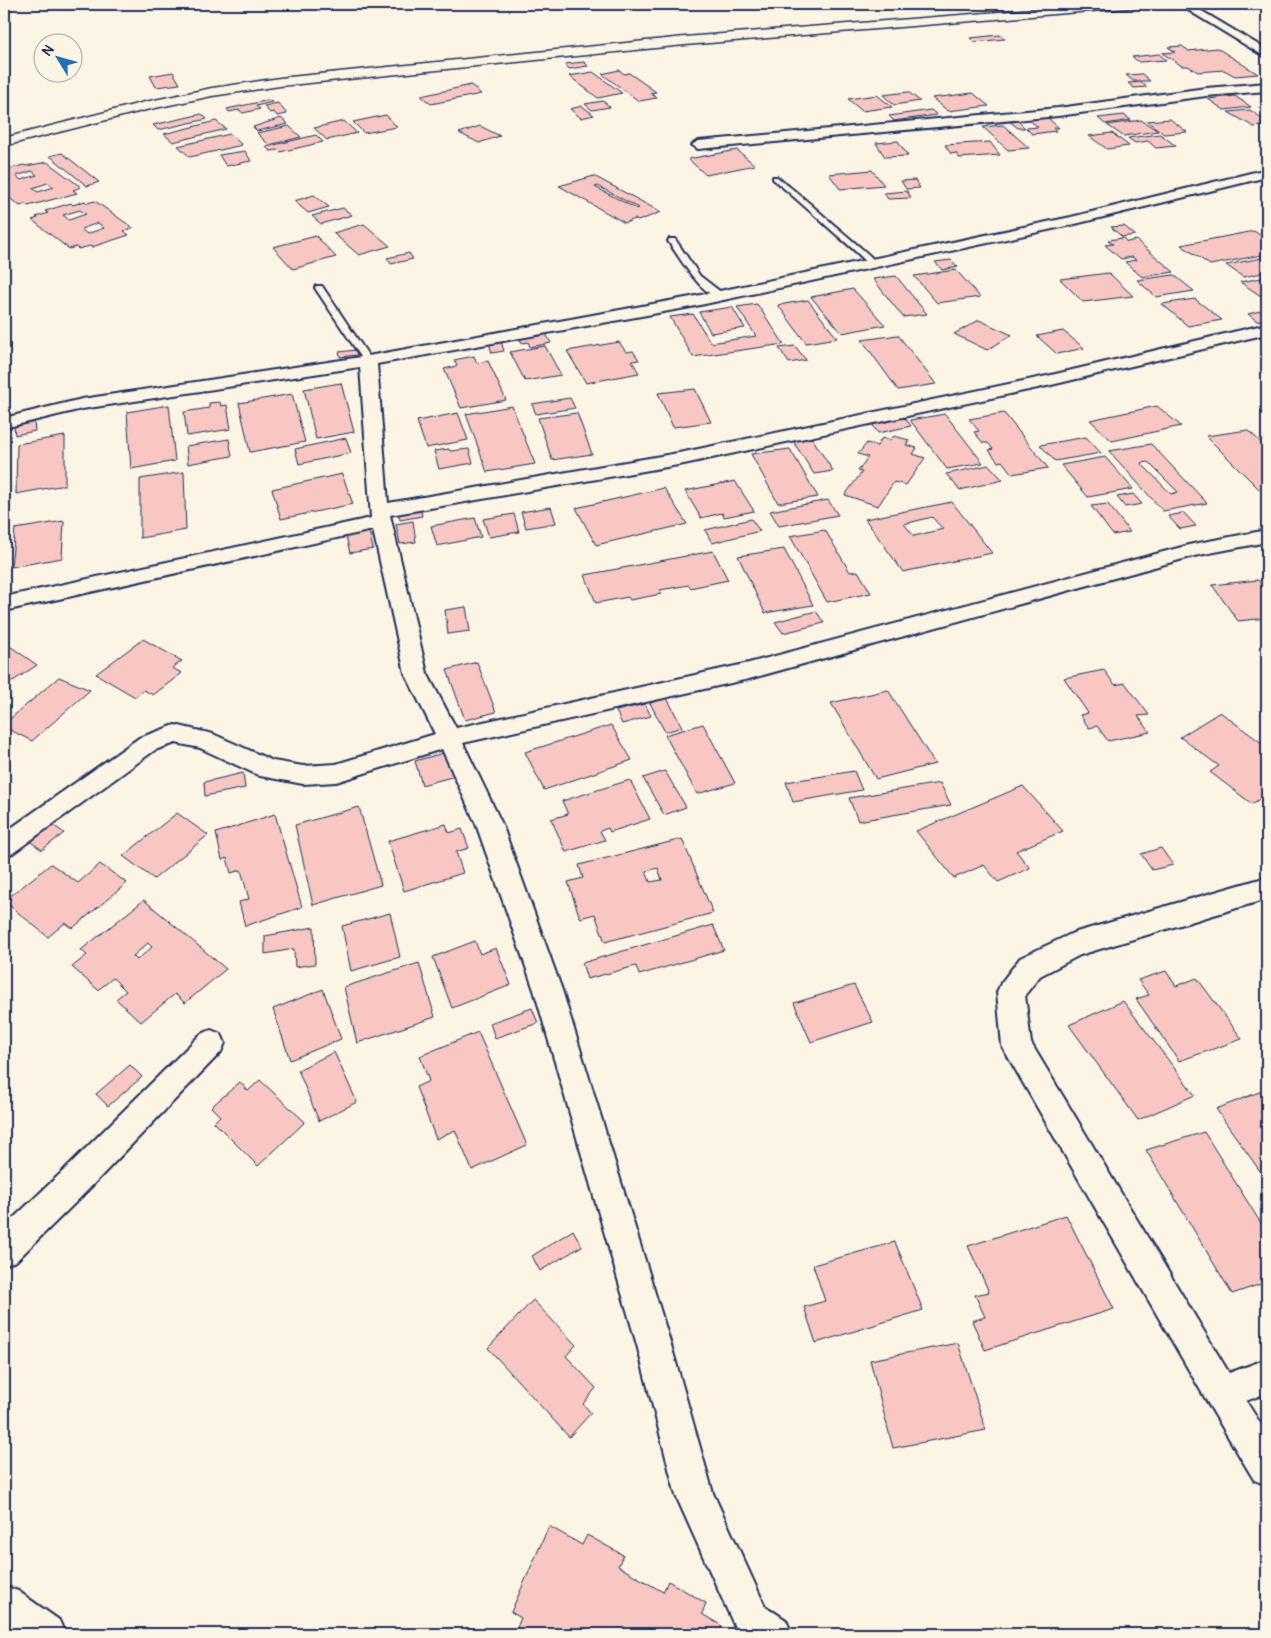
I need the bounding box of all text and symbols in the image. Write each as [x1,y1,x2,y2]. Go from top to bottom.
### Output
north arrow [32,32,82,82]
text: N [38,42,58,59]

